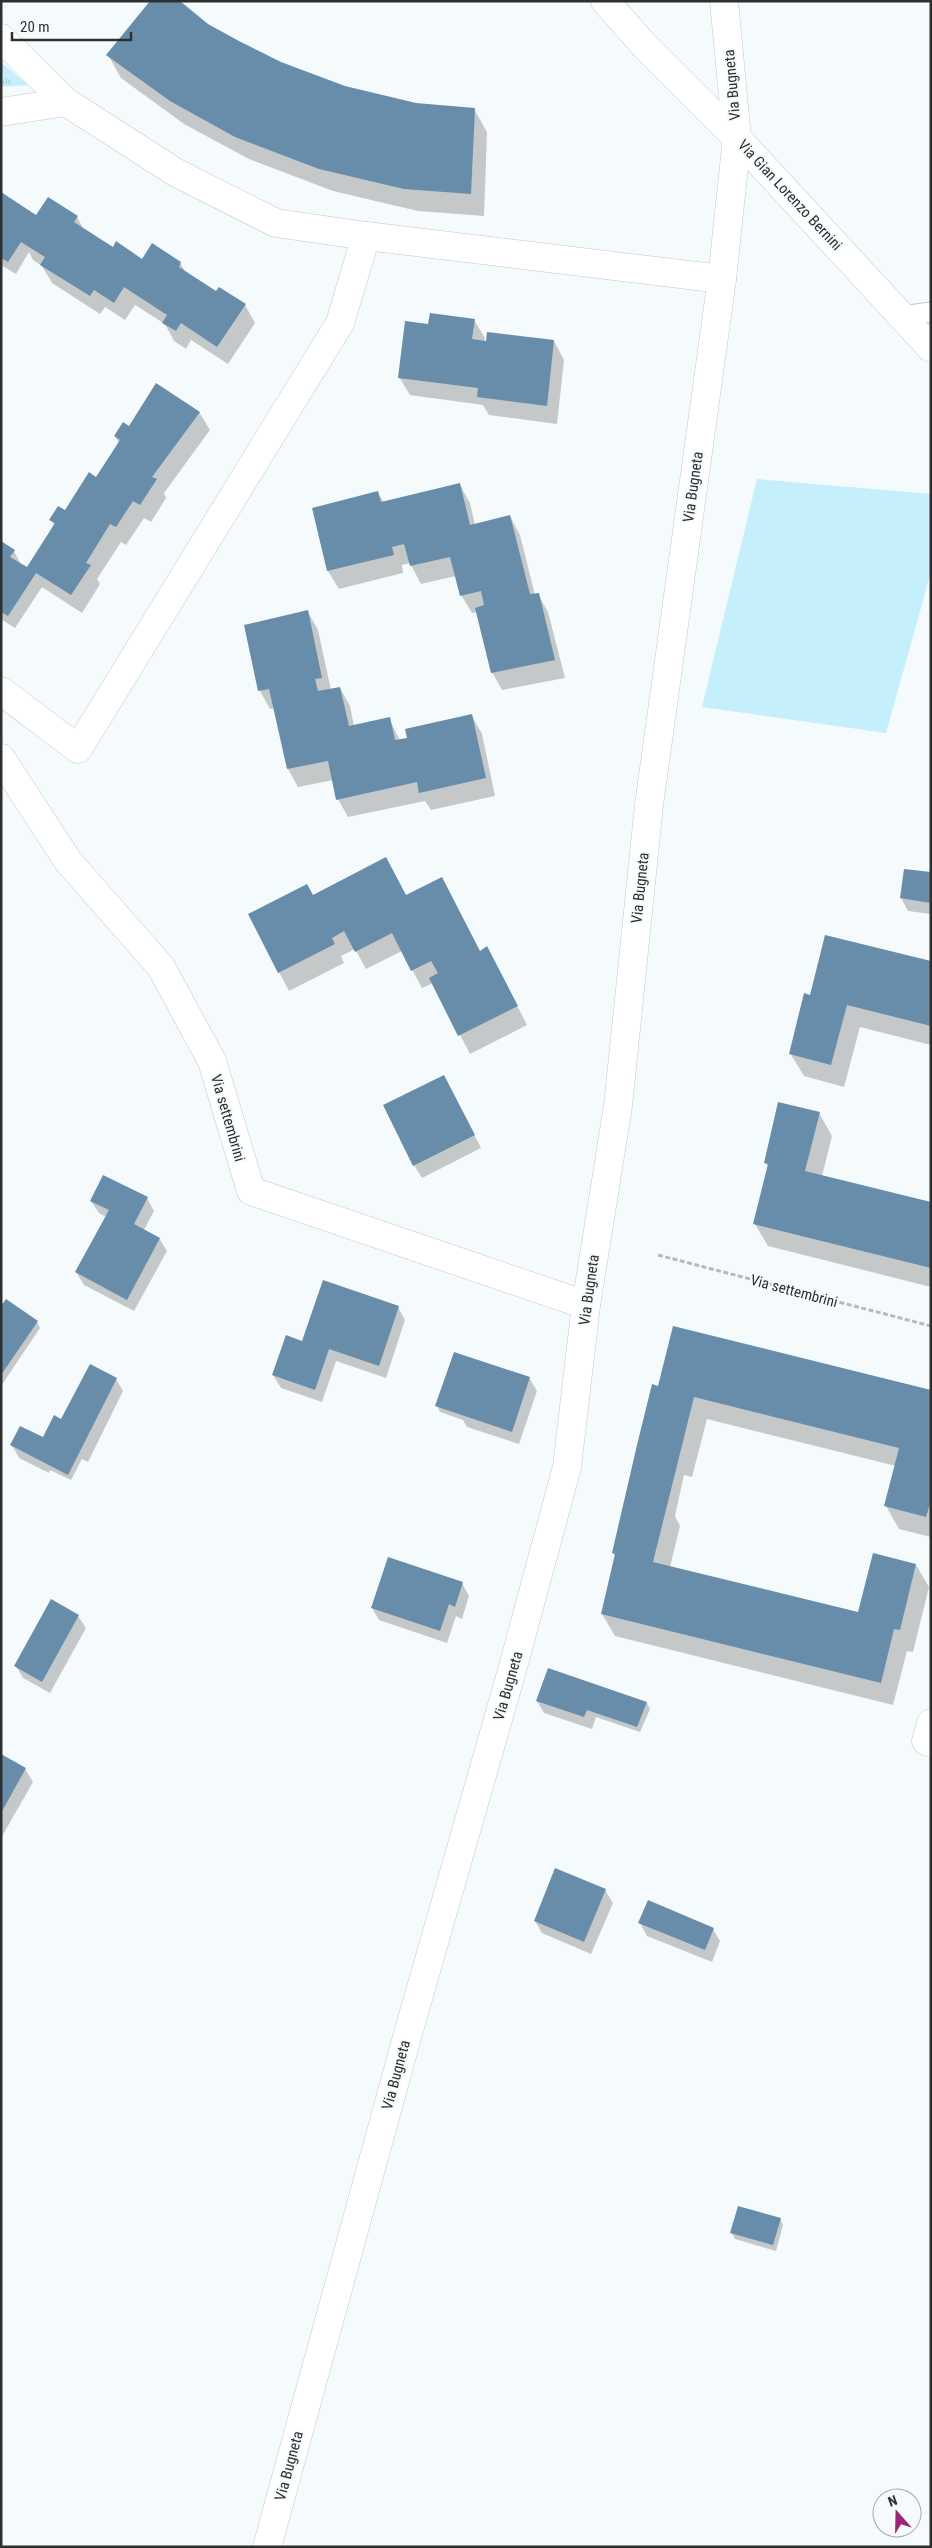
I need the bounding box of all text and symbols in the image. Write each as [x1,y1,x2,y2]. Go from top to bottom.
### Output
scale bar [12,10,131,42]
text: 20 m [20,18,50,36]
street label: Via Bugneta [720,49,744,121]
street label: Via Gian Lorenzo Bernini [734,136,846,254]
street label: Via Bugneta [679,450,707,524]
street label: Via Bugneta [627,852,653,924]
street label: Via settembrini [207,1072,249,1164]
street label: Via Bugneta [575,1253,603,1327]
street label: Via settembrini [748,1271,840,1311]
street label: Via Bugneta [490,1649,526,1723]
street label: Via Bugneta [378,2038,414,2112]
street label: Via Bugneta [271,2429,307,2503]
north arrow [872,2488,922,2538]
text: N [886,2492,899,2510]

